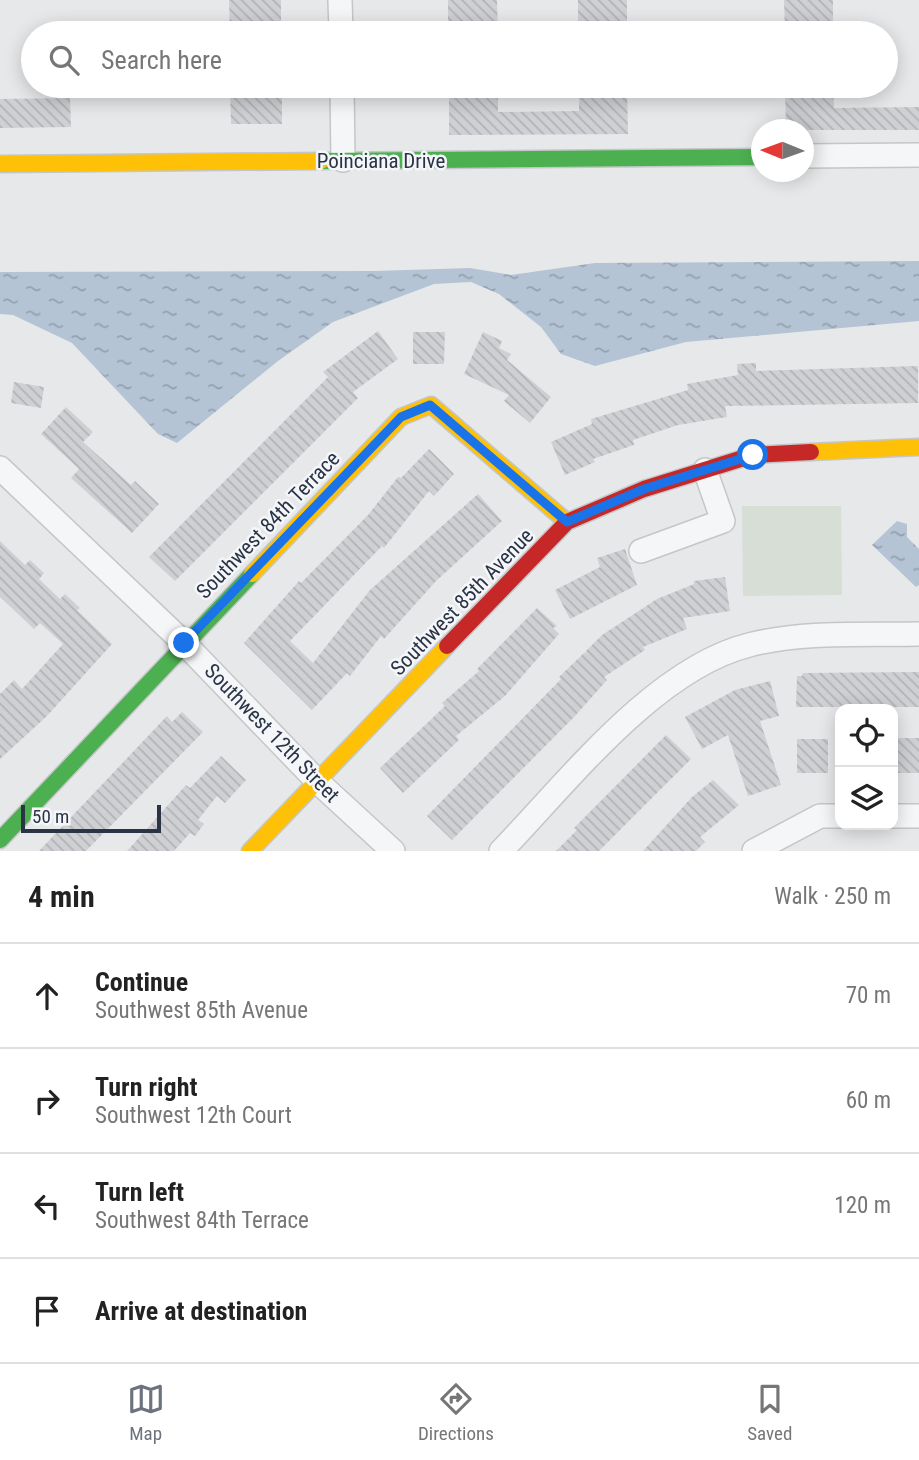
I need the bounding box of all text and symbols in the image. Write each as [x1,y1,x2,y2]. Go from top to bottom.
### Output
search box [21,21,898,98]
icon: search [45,41,83,79]
text: Search here [101,45,222,75]
north arrow [751,119,814,182]
street label: Poinciana Drive [317,149,445,173]
route start [737,439,768,470]
street label: Southwest 84th Terrace [192,446,345,604]
street label: Southwest 85th Avenue [386,524,538,680]
route end [168,627,199,658]
street label: Southwest 12th Street [200,659,344,807]
map controls [835,704,898,830]
button: locate [835,704,898,767]
button: layers [835,767,898,830]
scale bar [21,802,161,834]
text: 50 m [32,805,69,828]
text: 4 min [28,879,95,914]
text: Walk · 250 m [774,883,891,910]
text: Continue [95,967,188,997]
icon: ahead [28,977,66,1015]
text: 70 m [846,982,891,1009]
text: Southwest 85th Avenue [95,997,308,1024]
text: Turn right [95,1072,197,1102]
icon: right [28,1082,66,1120]
text: 60 m [846,1087,891,1114]
text: Southwest 12th Court [95,1102,292,1129]
text: Turn left [95,1177,184,1207]
icon: left [28,1187,66,1225]
text: 120 m [834,1192,891,1219]
text: Southwest 84th Terrace [95,1207,309,1234]
icon: arrive [28,1292,66,1330]
text: Arrive at destination [95,1296,307,1326]
tab: Map [127,1380,165,1445]
tab: Directions [418,1380,494,1445]
tab: Saved [747,1380,792,1445]

